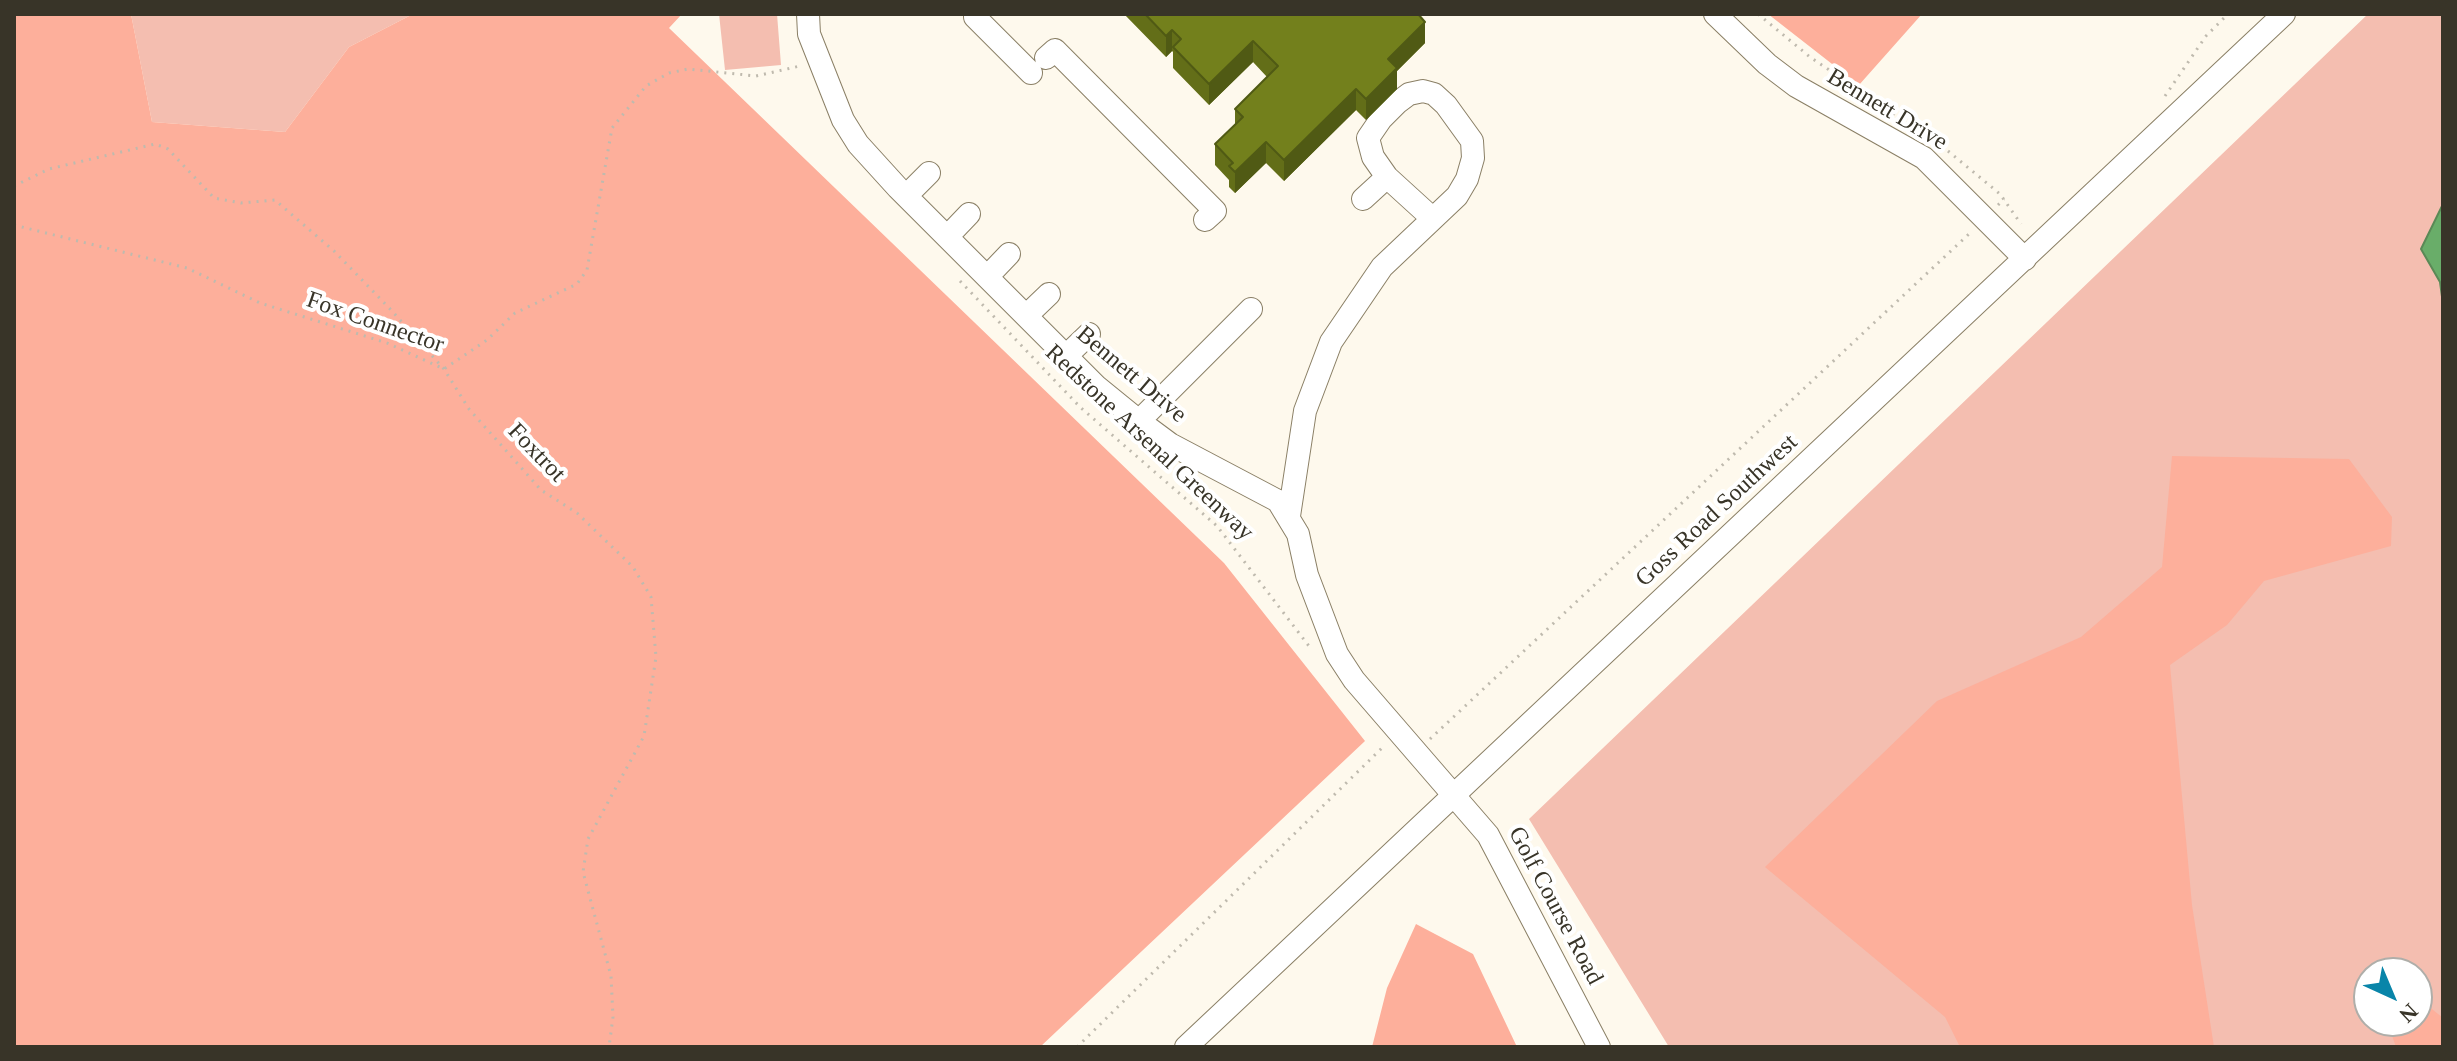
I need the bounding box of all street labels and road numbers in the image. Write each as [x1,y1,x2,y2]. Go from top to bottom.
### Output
street label: Bennett Drive [1822,63,1952,157]
street label: Fox Connector [303,286,447,360]
street label: Bennett Drive [1070,320,1192,430]
street label: Redstone Arsenal Greenway [1039,339,1259,547]
street label: Foxtrot [501,418,571,488]
street label: Goss Road Southwest [1630,429,1804,593]
street label: Golf Course Road [1501,822,1609,990]

